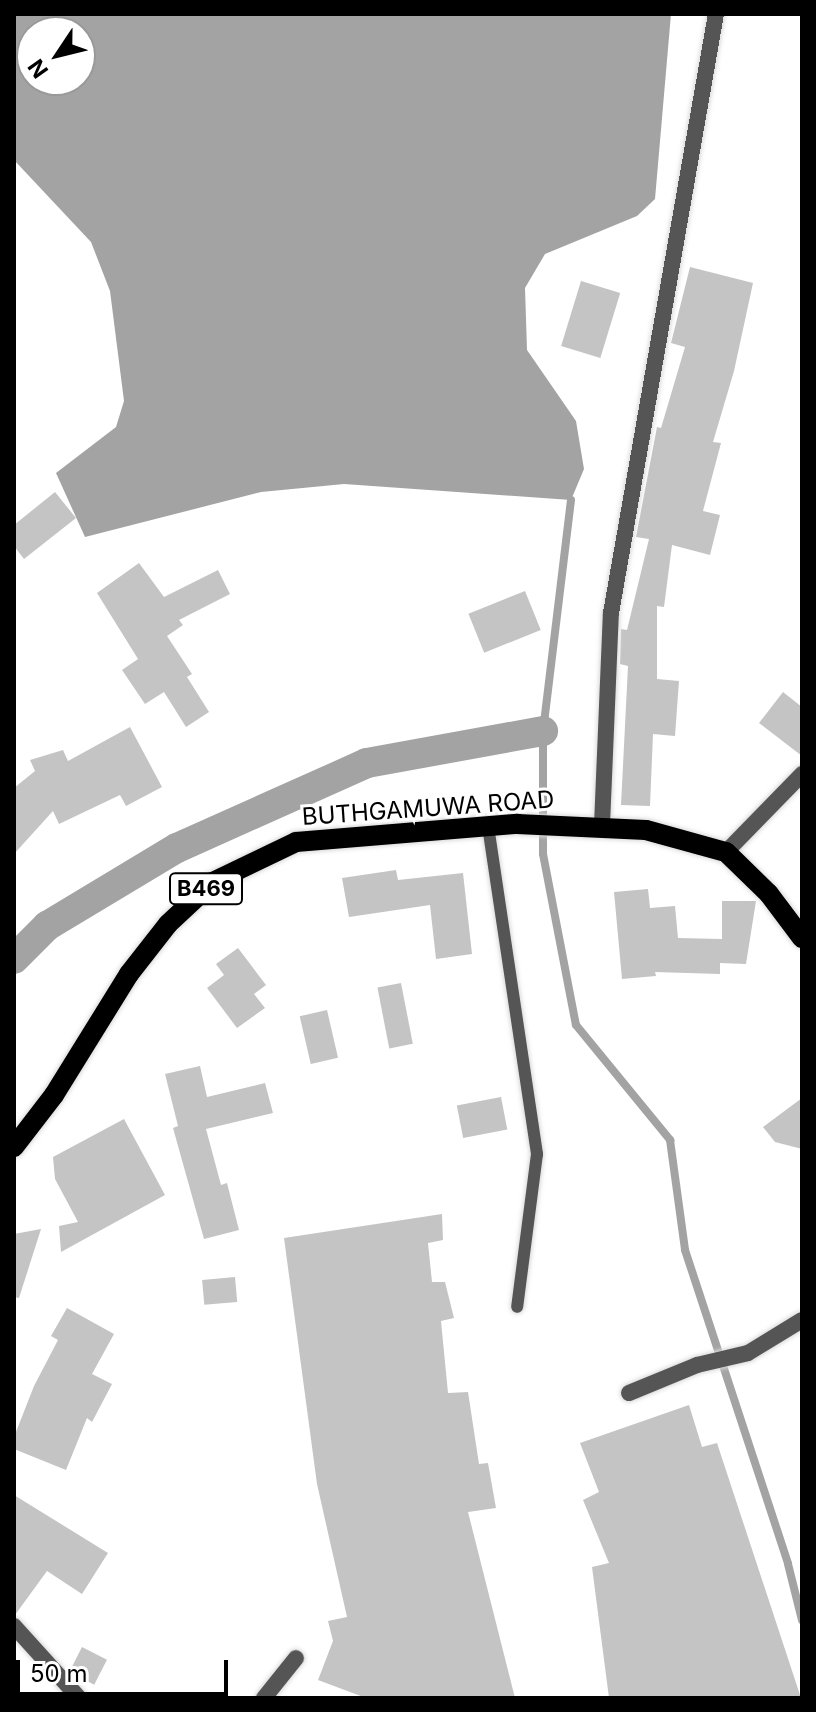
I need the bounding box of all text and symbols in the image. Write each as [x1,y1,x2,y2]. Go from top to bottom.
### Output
north arrow [16,16,96,96]
text: N [23,54,53,83]
street label: BUTHGAMUWA ROAD [301,785,555,831]
road number: B469 [168,871,244,907]
scale bar [20,1644,232,1694]
text: 50 m [30,1659,88,1688]

